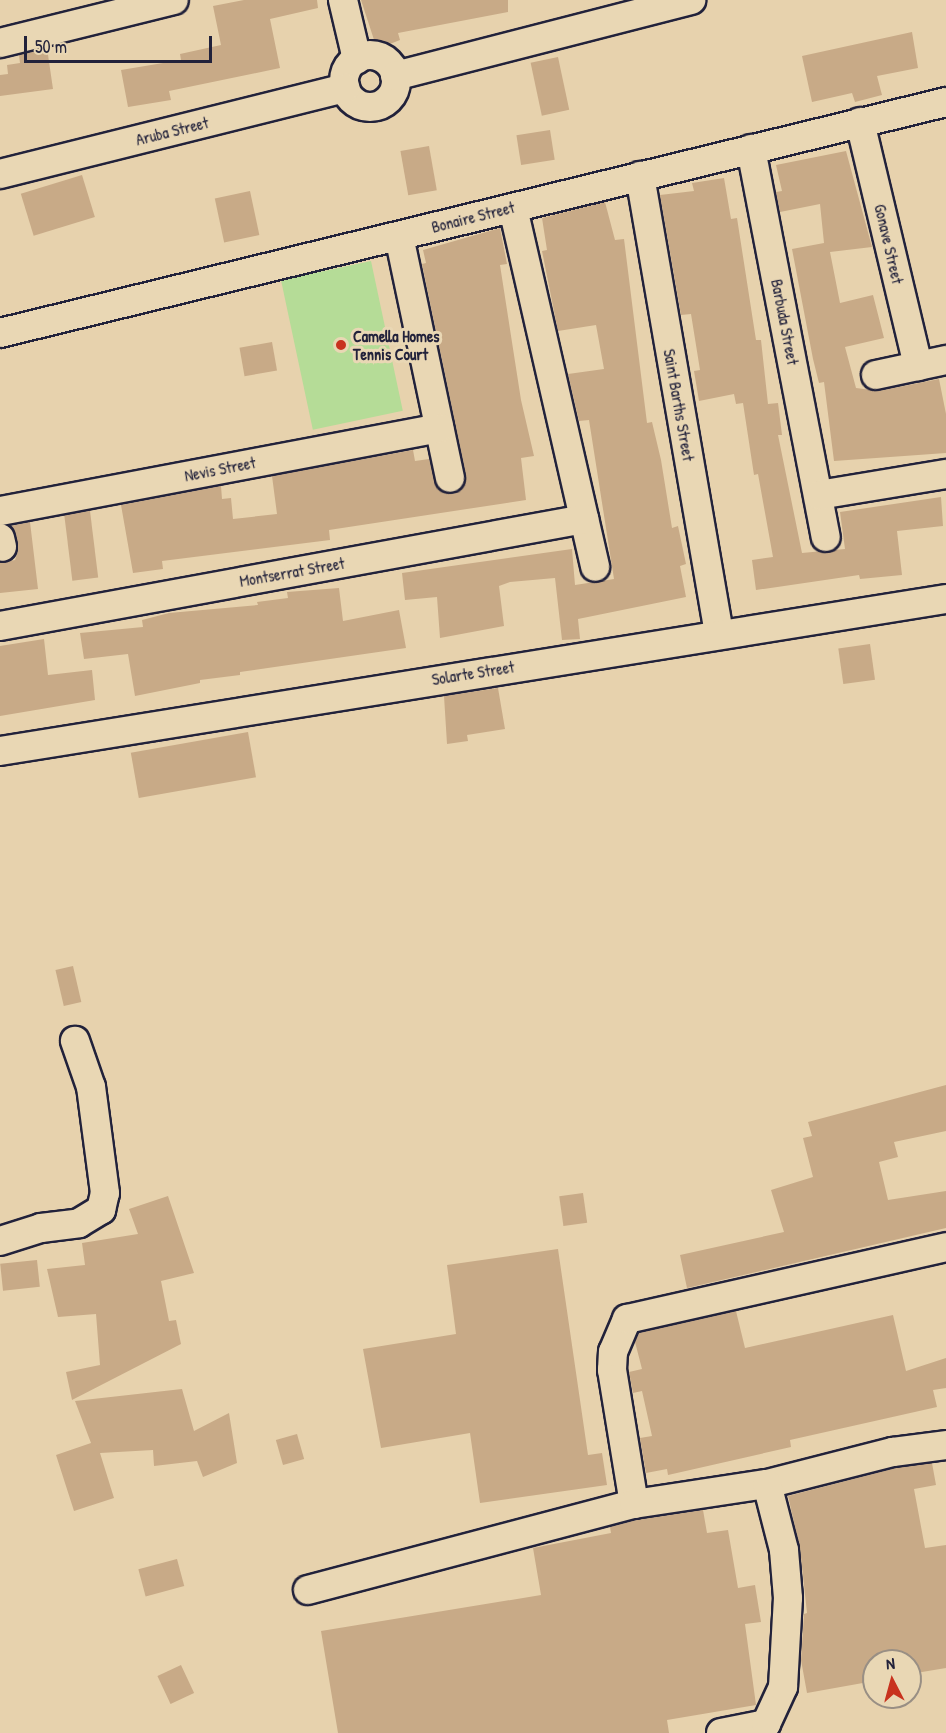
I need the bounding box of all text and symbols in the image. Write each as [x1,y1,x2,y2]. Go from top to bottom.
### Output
scale bar [27,24,214,62]
text: 50 m [35,34,67,59]
street label: Aruba Street [134,113,210,149]
street label: Bonaire Street [429,197,517,237]
street label: Gonave Street [870,202,908,286]
street label: Barbuda Street [767,277,803,367]
place label: Camella Homes Tennis Court [353,326,439,364]
marker: Camella Homes Tennis Court [334,338,348,352]
street label: Saint Barths Street [660,347,698,463]
street label: Nevis Street [183,453,257,485]
street label: Montserrat Street [238,553,346,591]
street label: Solarte Street [430,657,516,689]
north arrow [862,1649,922,1709]
text: N [885,1652,896,1674]

